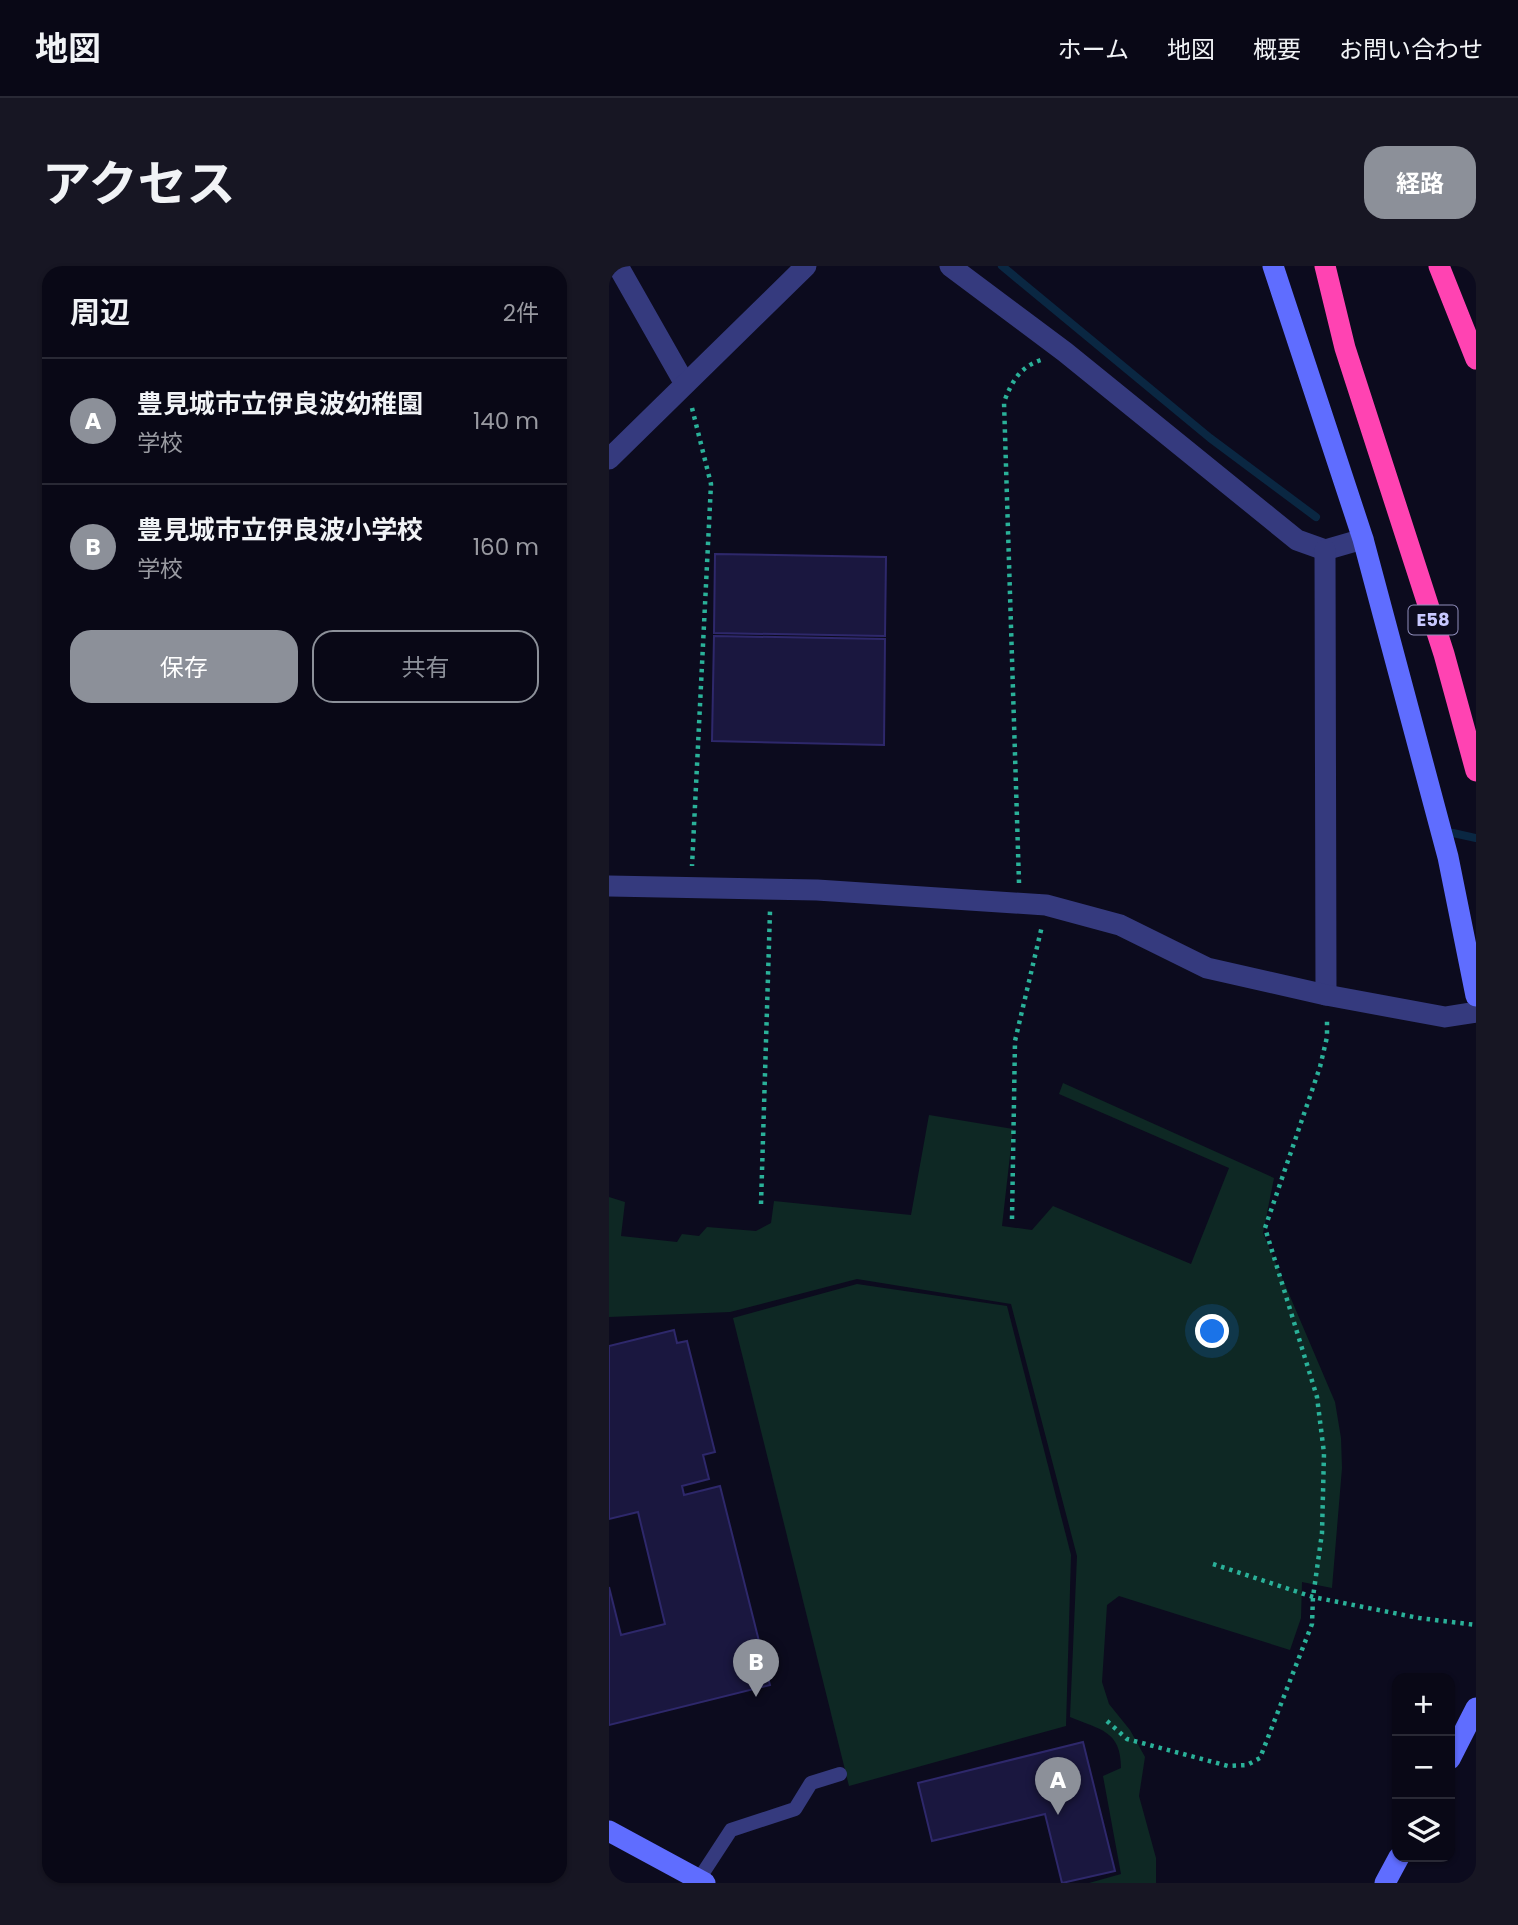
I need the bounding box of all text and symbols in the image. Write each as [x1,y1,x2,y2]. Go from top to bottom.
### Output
text: 地図 [35,25,101,72]
text: ホーム [1058,33,1129,66]
text: 地図 [1167,33,1215,66]
text: 概要 [1253,33,1301,66]
text: お問い合わせ [1339,33,1483,66]
button: 経路 [1364,146,1476,219]
text: アクセス [42,150,236,218]
text: 周辺 [70,291,130,334]
text: 2件 [503,297,539,329]
text: 豊見城市立伊良波幼稚園 [137,386,423,422]
text: A [85,405,101,437]
text: 140 m [473,405,539,437]
text: 学校 [137,427,183,459]
text: 豊見城市立伊良波小学校 [137,512,423,548]
text: B [85,531,101,563]
text: 160 m [473,531,539,563]
text: 学校 [137,553,183,585]
road number: E58 [1409,606,1457,634]
button: 保存 [70,630,298,703]
button: 共有 [312,630,539,703]
your location [1195,1314,1229,1348]
pin: B [733,1639,779,1697]
map controls [1392,1673,1455,1862]
button: + [1392,1673,1455,1736]
button: − [1392,1736,1455,1799]
pin: A [1035,1757,1081,1815]
button: layers [1392,1799,1455,1862]

